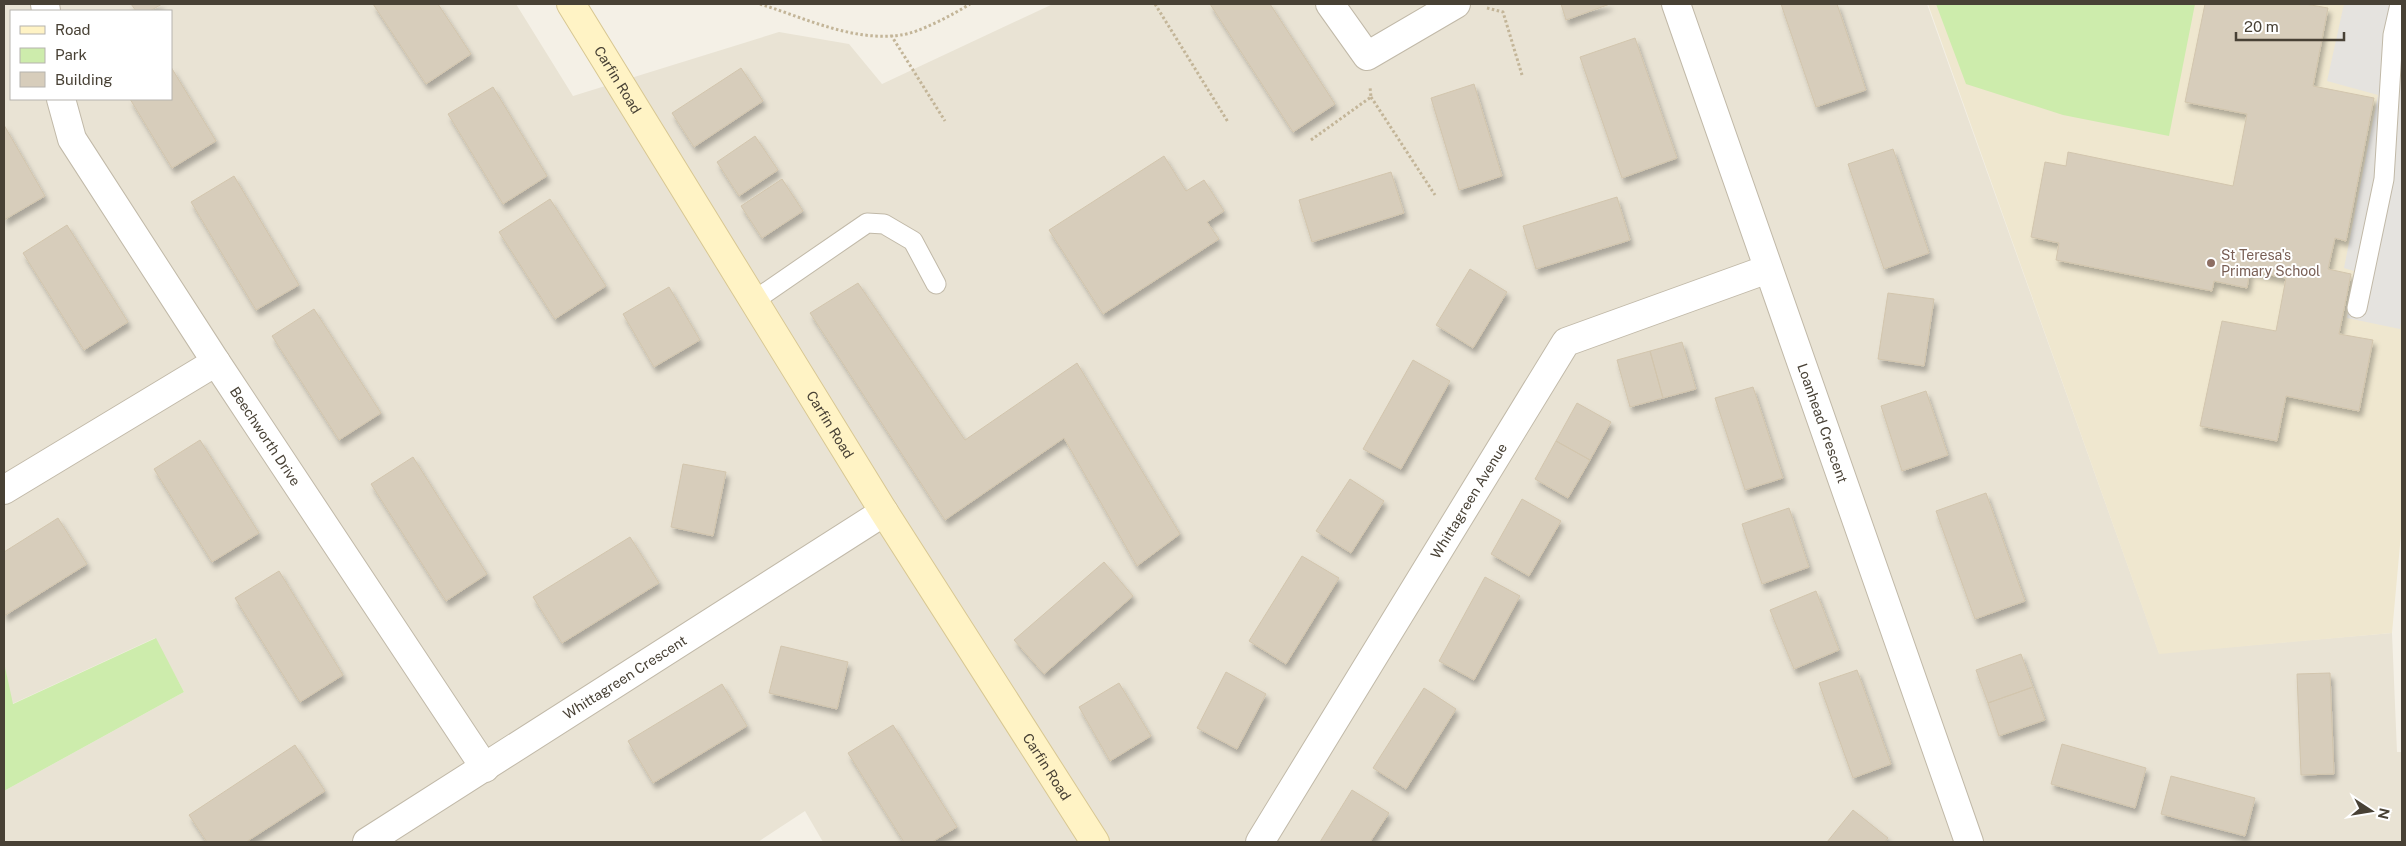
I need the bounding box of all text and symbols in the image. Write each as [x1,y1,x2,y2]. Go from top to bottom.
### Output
legend [10,10,172,100]
scale bar [2236,10,2344,42]
text: 20 m [2244,18,2279,35]
text: Road [55,21,91,38]
street label: Carfin Road [591,43,645,116]
text: Park [55,46,87,63]
text: Building [55,71,113,88]
place label: St Teresa's Primary School [2221,247,2320,279]
marker: St Teresa's Primary School [2205,257,2217,269]
street label: Loanhead Crescent [1794,361,1851,485]
street label: Beechworth Drive [227,384,304,489]
street label: Carfin Road [803,388,857,461]
street label: Whittagreen Avenue [1427,440,1510,561]
street label: Whittagreen Crescent [560,632,690,723]
street label: Carfin Road [1020,730,1074,803]
north arrow [2346,786,2396,836]
text: N [2375,807,2393,821]

